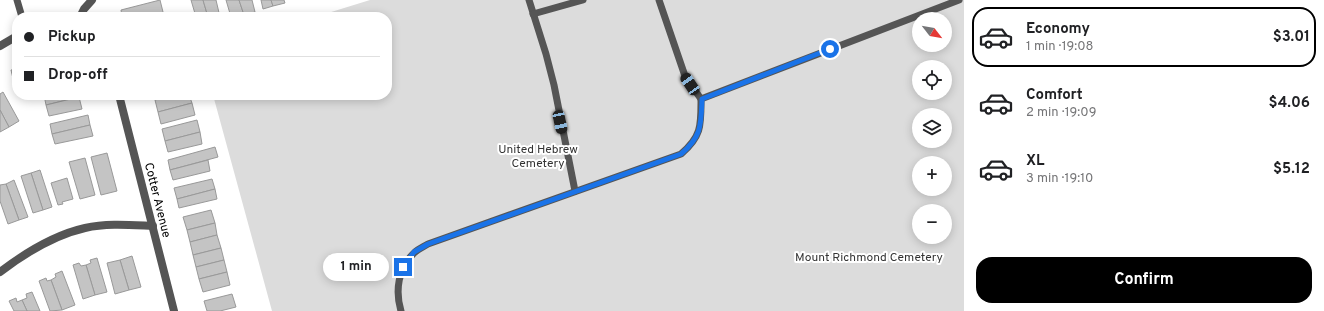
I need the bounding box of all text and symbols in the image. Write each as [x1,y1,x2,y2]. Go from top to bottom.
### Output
north arrow [912,12,952,52]
map controls [912,12,952,244]
icon: car [978,19,1014,55]
text: Economy [1026,20,1090,39]
text: Pickup [48,28,96,47]
text: $3.01 [1273,28,1310,47]
text: 1 min · 19:08 [1026,39,1093,55]
route start [821,40,839,58]
button: locate [912,60,952,100]
text: Drop-off [48,66,108,85]
car [678,71,702,97]
icon: car [978,85,1014,121]
text: Comfort [1026,86,1083,105]
text: $4.06 [1269,94,1310,113]
text: 2 min · 19:09 [1026,105,1096,121]
button: layers [912,108,952,148]
car [552,109,568,135]
park label: United Hebrew Cemetery [498,142,578,172]
icon: car [978,151,1014,187]
text: XL [1026,152,1044,171]
button: + [912,156,952,196]
text: $5.12 [1273,160,1310,179]
street label: Cotter Avenue [140,161,174,239]
text: 3 min · 19:10 [1026,171,1093,187]
button: − [912,204,952,244]
park label: Mount Richmond Cemetery [795,250,943,266]
callout: 1 min [323,253,389,281]
button: Confirm [976,257,1312,303]
route end [394,258,412,276]
text: 1 min [340,259,372,275]

